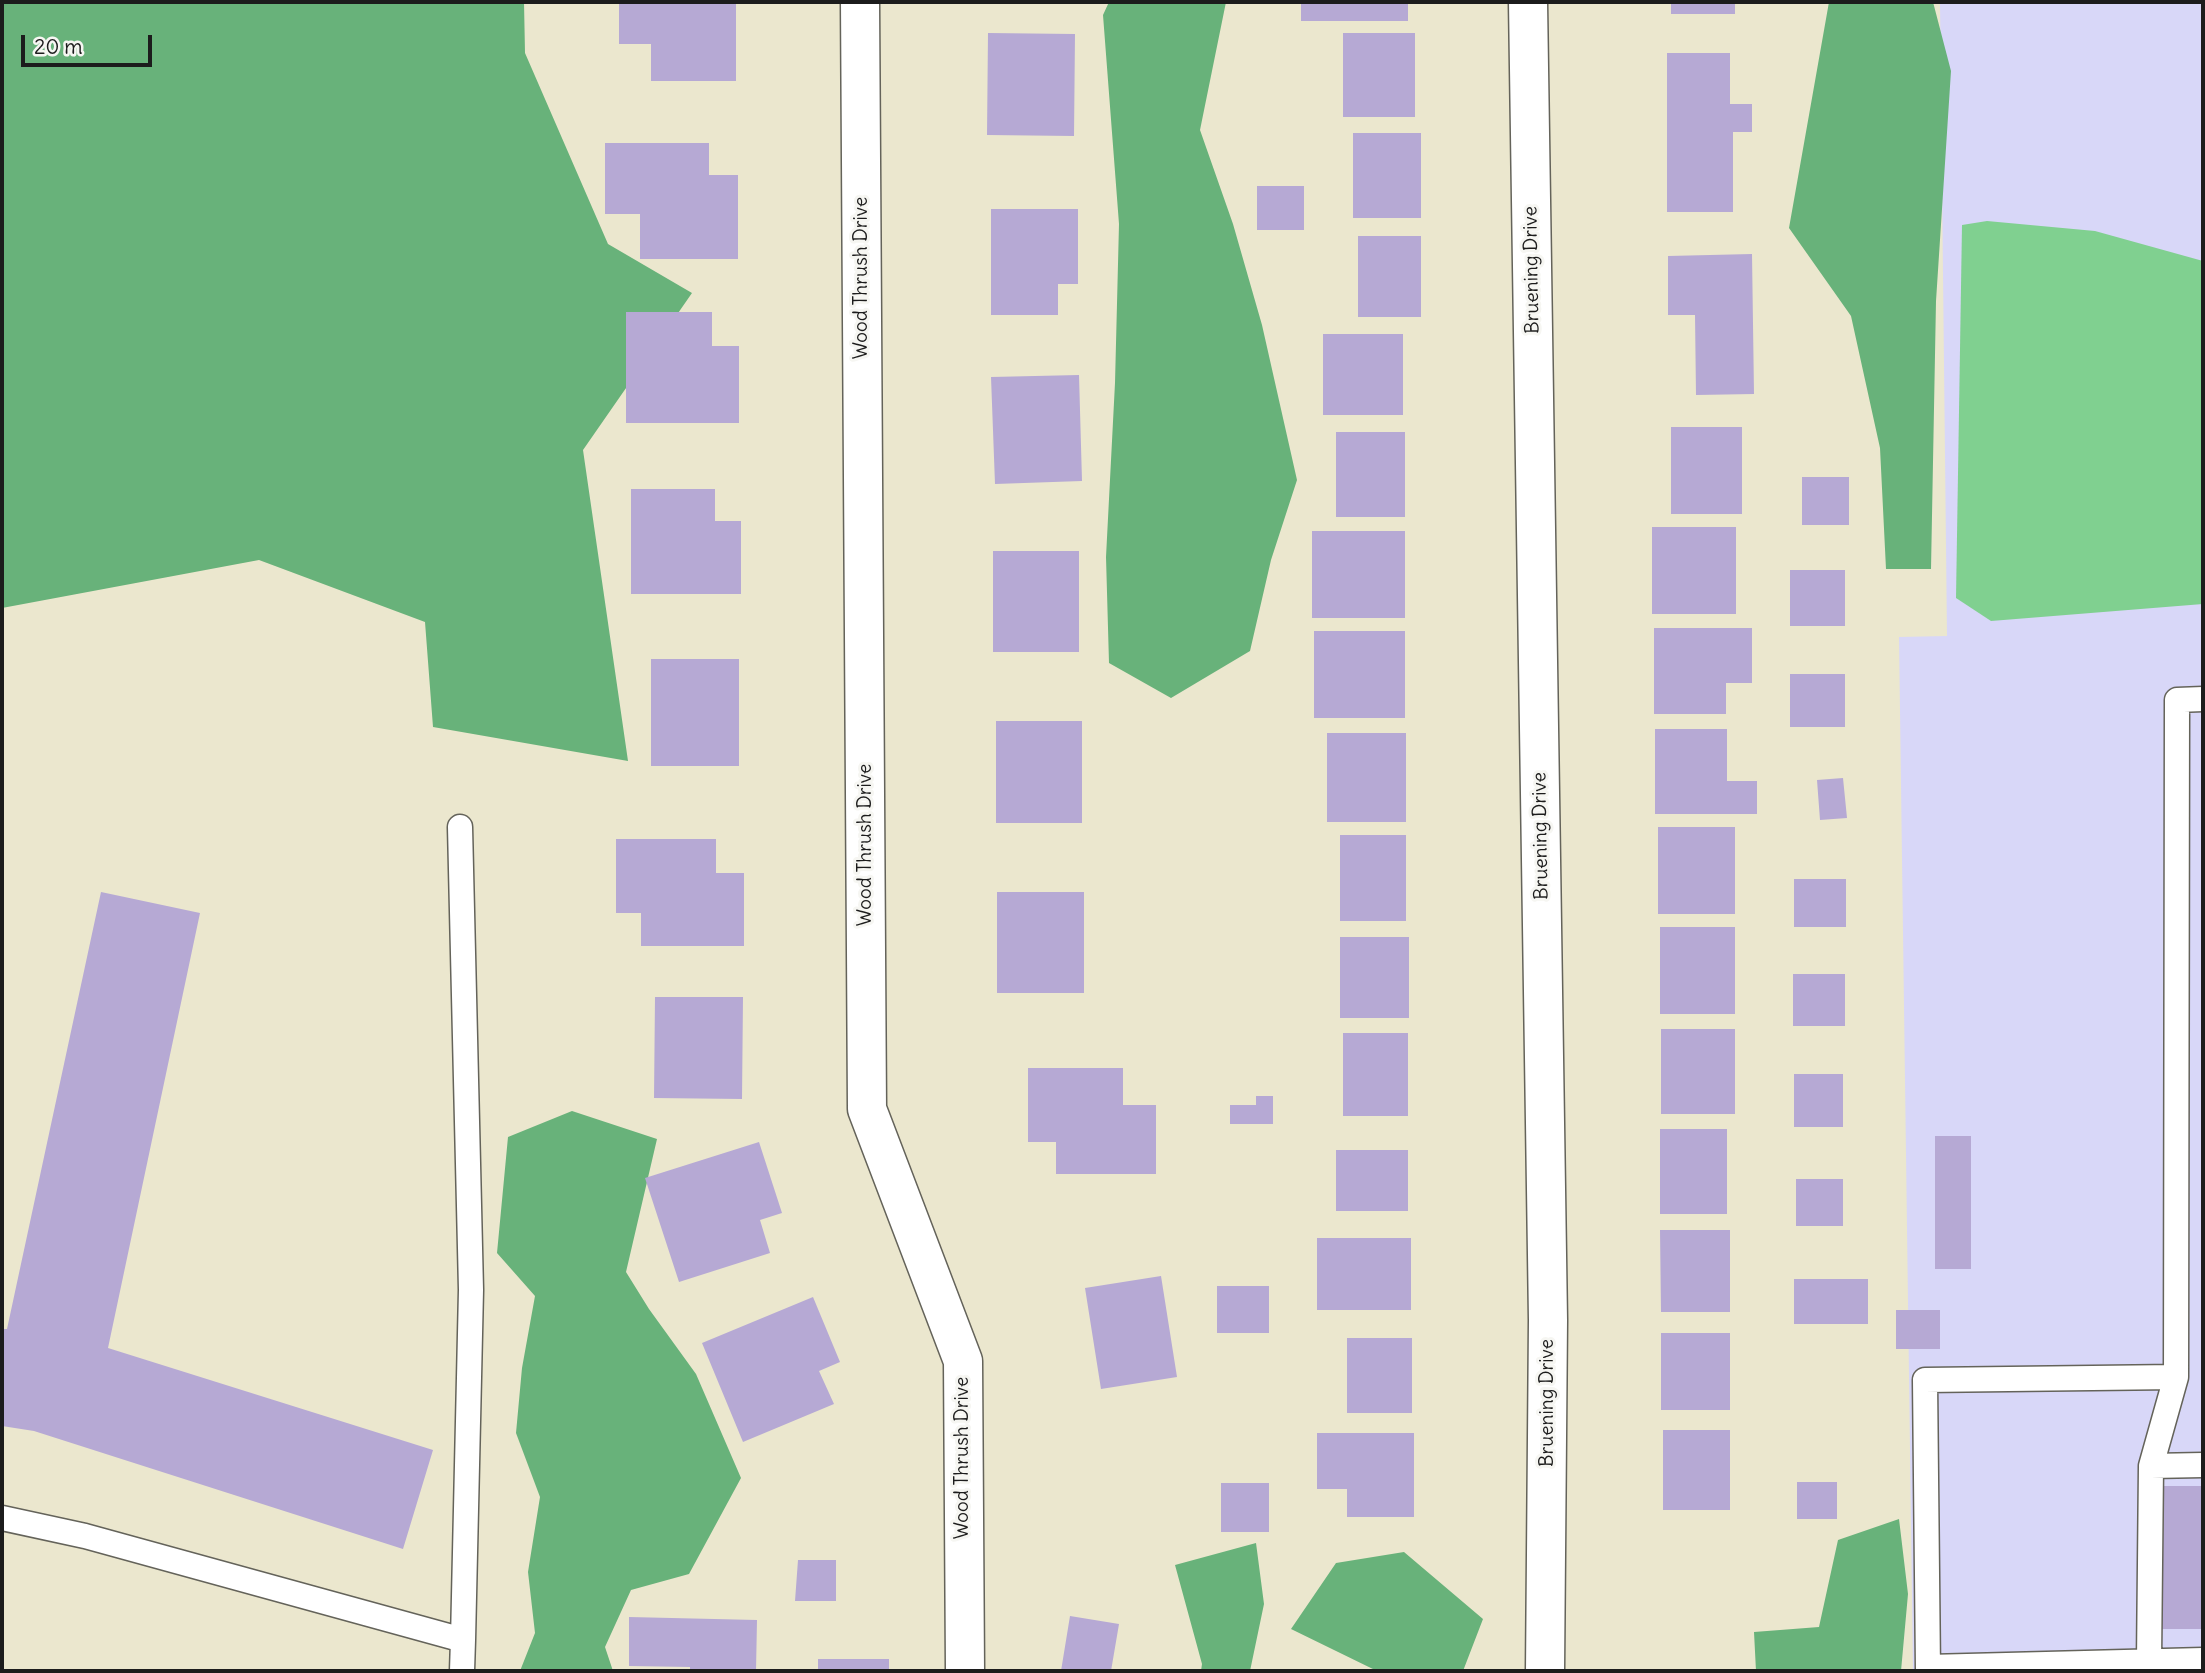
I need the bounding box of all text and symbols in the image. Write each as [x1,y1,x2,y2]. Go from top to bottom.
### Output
scale bar [24,21,156,65]
text: 20 m [34,33,83,60]
street label: Wood Thrush Drive [851,197,873,359]
street label: Bruening Drive [1519,206,1545,334]
street label: Wood Thrush Drive [855,764,877,926]
street label: Bruening Drive [1528,772,1554,900]
street label: Bruening Drive [1537,1339,1559,1467]
street label: Wood Thrush Drive [952,1377,974,1539]

